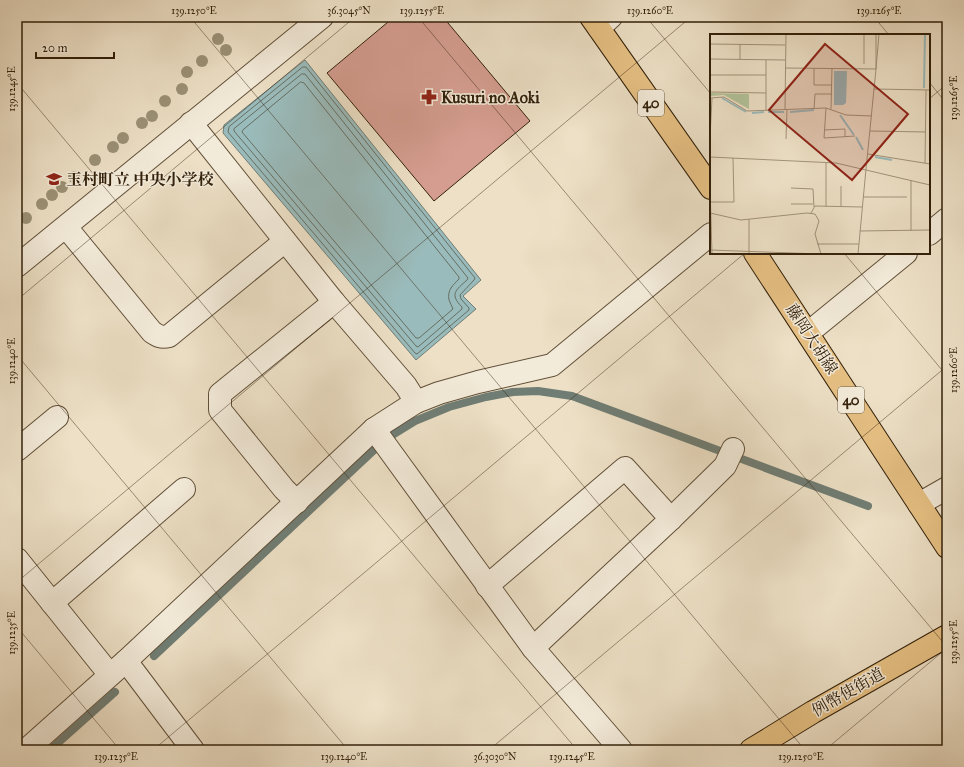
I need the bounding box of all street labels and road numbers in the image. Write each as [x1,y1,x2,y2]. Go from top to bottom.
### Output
road number: 40 [638,90,664,116]
street label: 藤岡大胡線 [782,300,842,378]
road number: 40 [838,387,864,413]
street label: 例幣使街道 [809,664,887,720]

